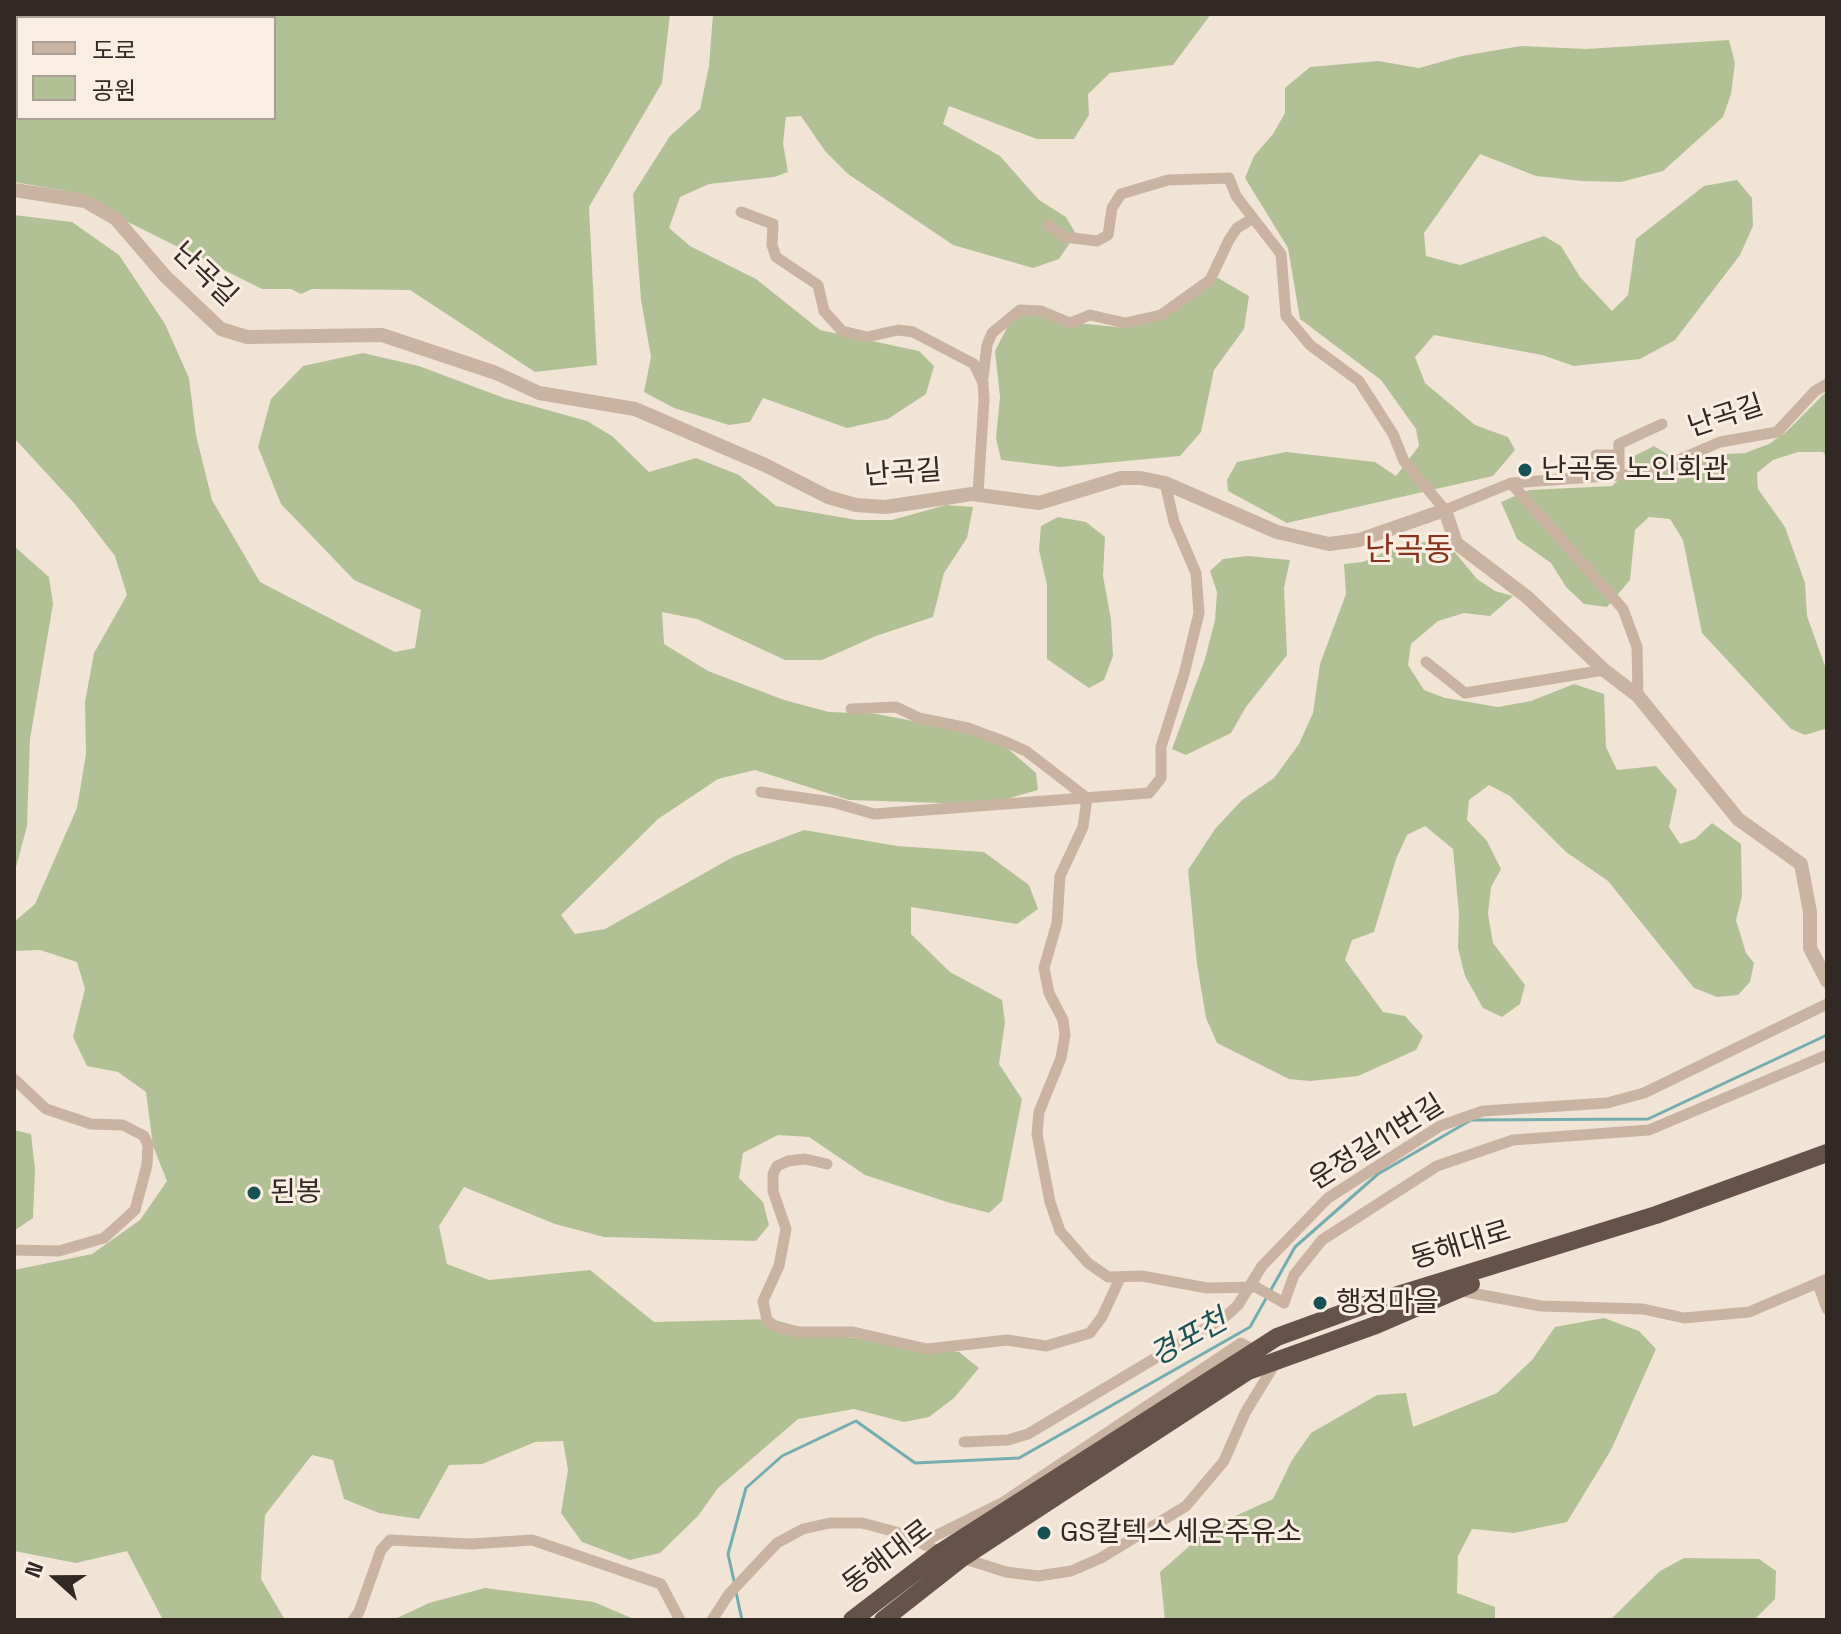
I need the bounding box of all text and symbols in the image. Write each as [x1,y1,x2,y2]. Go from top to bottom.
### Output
legend [16,16,276,120]
text: 도로 [92,35,136,66]
text: 공원 [92,75,136,106]
street label: 난곡길 [165,236,243,314]
street label: 난곡길 [1684,389,1768,445]
place label: 난곡동 노인회관 [1541,453,1729,487]
street label: 난곡길 [863,455,943,493]
marker: 난곡동 노인회관 [1516,461,1534,479]
district label: 난곡동 [1365,532,1453,570]
street label: 운정길11번길 [1304,1088,1450,1198]
place label: 된봉 [270,1176,322,1210]
marker: 된봉 [245,1184,263,1202]
street label: 동해대로 [1407,1215,1515,1277]
place label: 행정마을 [1336,1286,1439,1320]
marker: 행정마을 [1311,1294,1329,1312]
water label: 경포천 [1144,1303,1234,1375]
street label: 동해대로 [837,1514,939,1602]
place label: GS칼텍스세운주유소 [1060,1516,1302,1550]
marker: GS칼텍스세운주유소 [1035,1524,1053,1542]
north arrow [16,1538,96,1618]
text: N [18,1557,49,1581]

